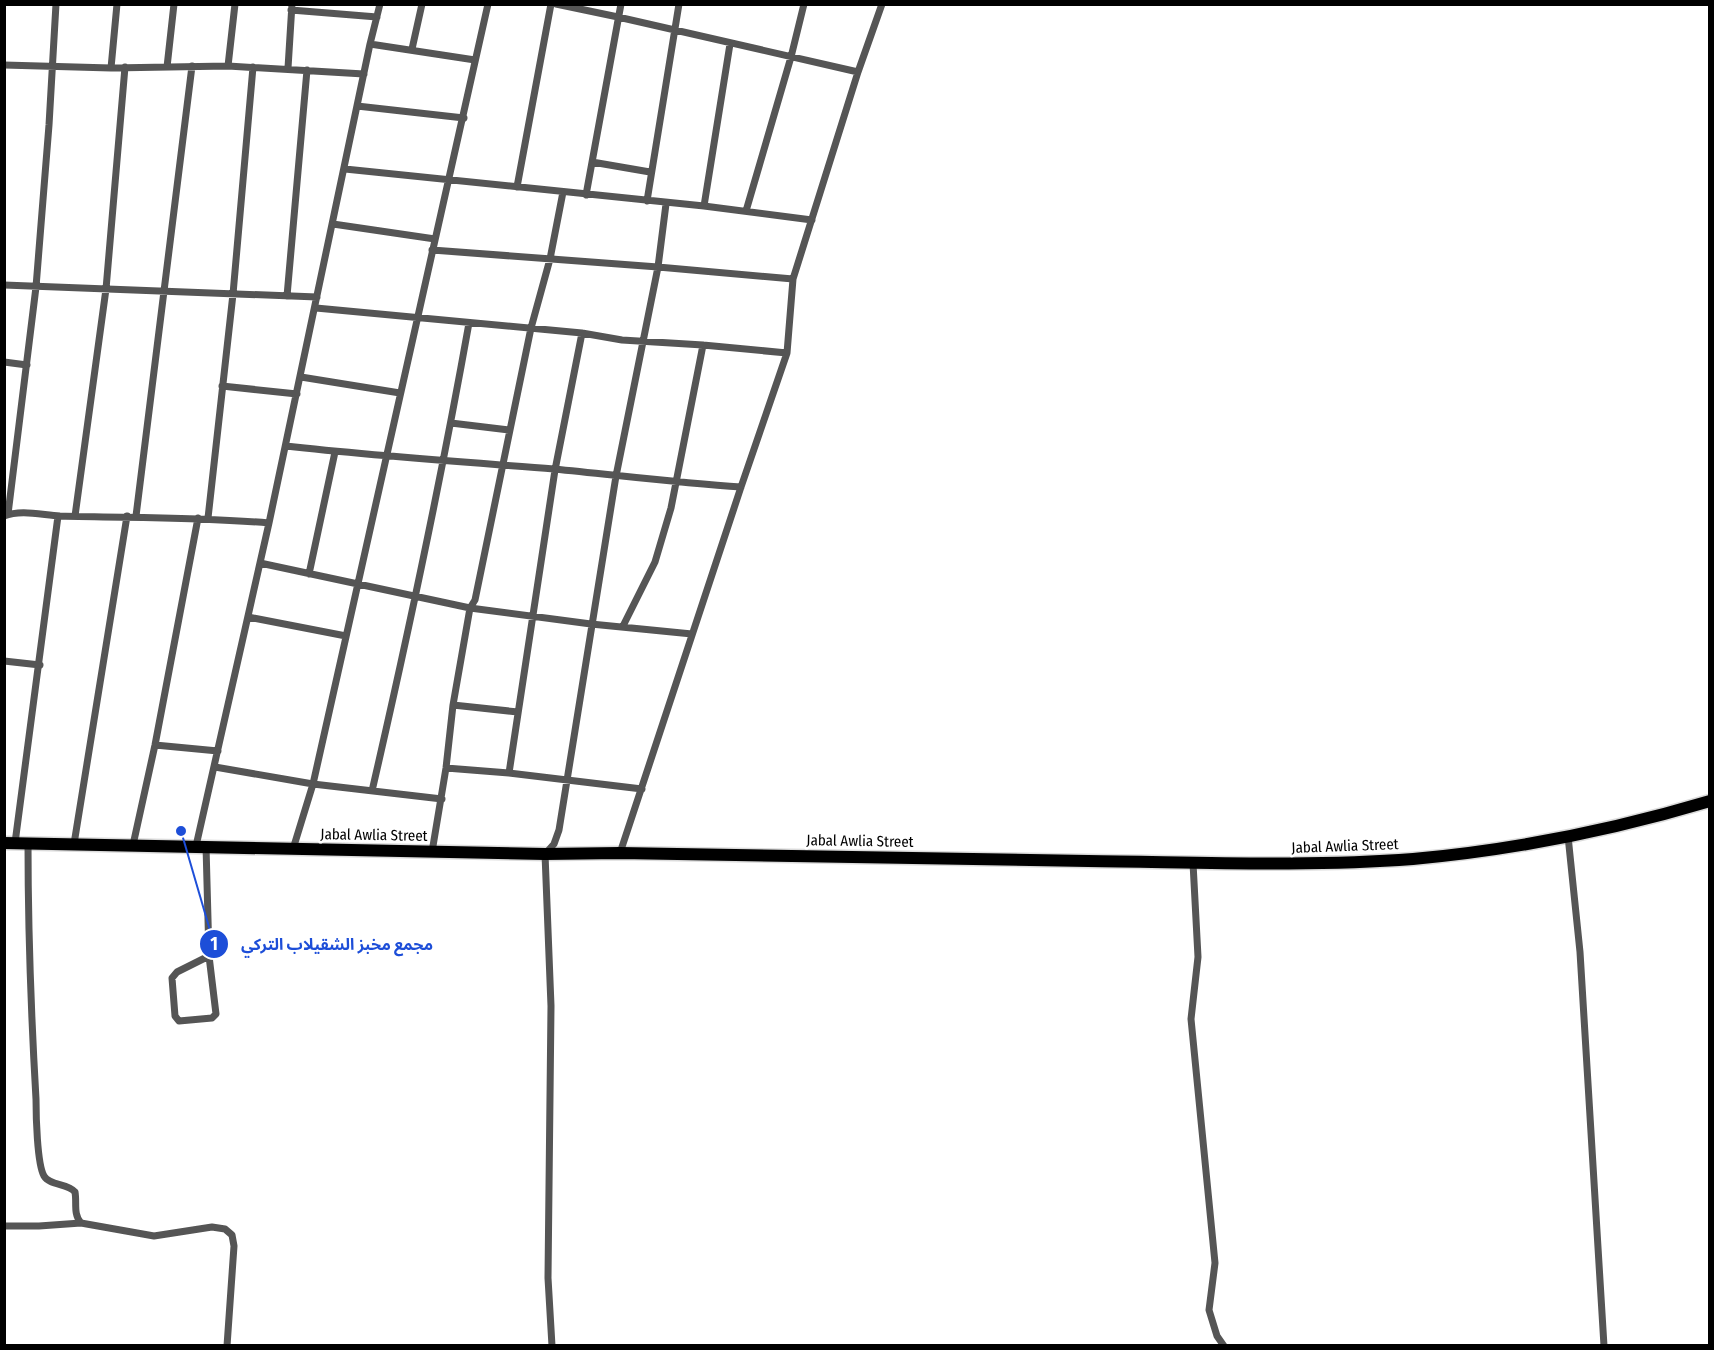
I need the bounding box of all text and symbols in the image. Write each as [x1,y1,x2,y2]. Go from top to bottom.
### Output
street label: Jabal Awlia Street [320,825,428,845]
street label: Jabal Awlia Street [806,831,914,851]
street label: Jabal Awlia Street [1291,835,1399,857]
callout: مجمع مخبز الشقيلاب التركي [199,927,445,961]
text: 1 [210,933,218,955]
text: مجمع مخبز الشقيلاب التركي [241,935,433,958]

